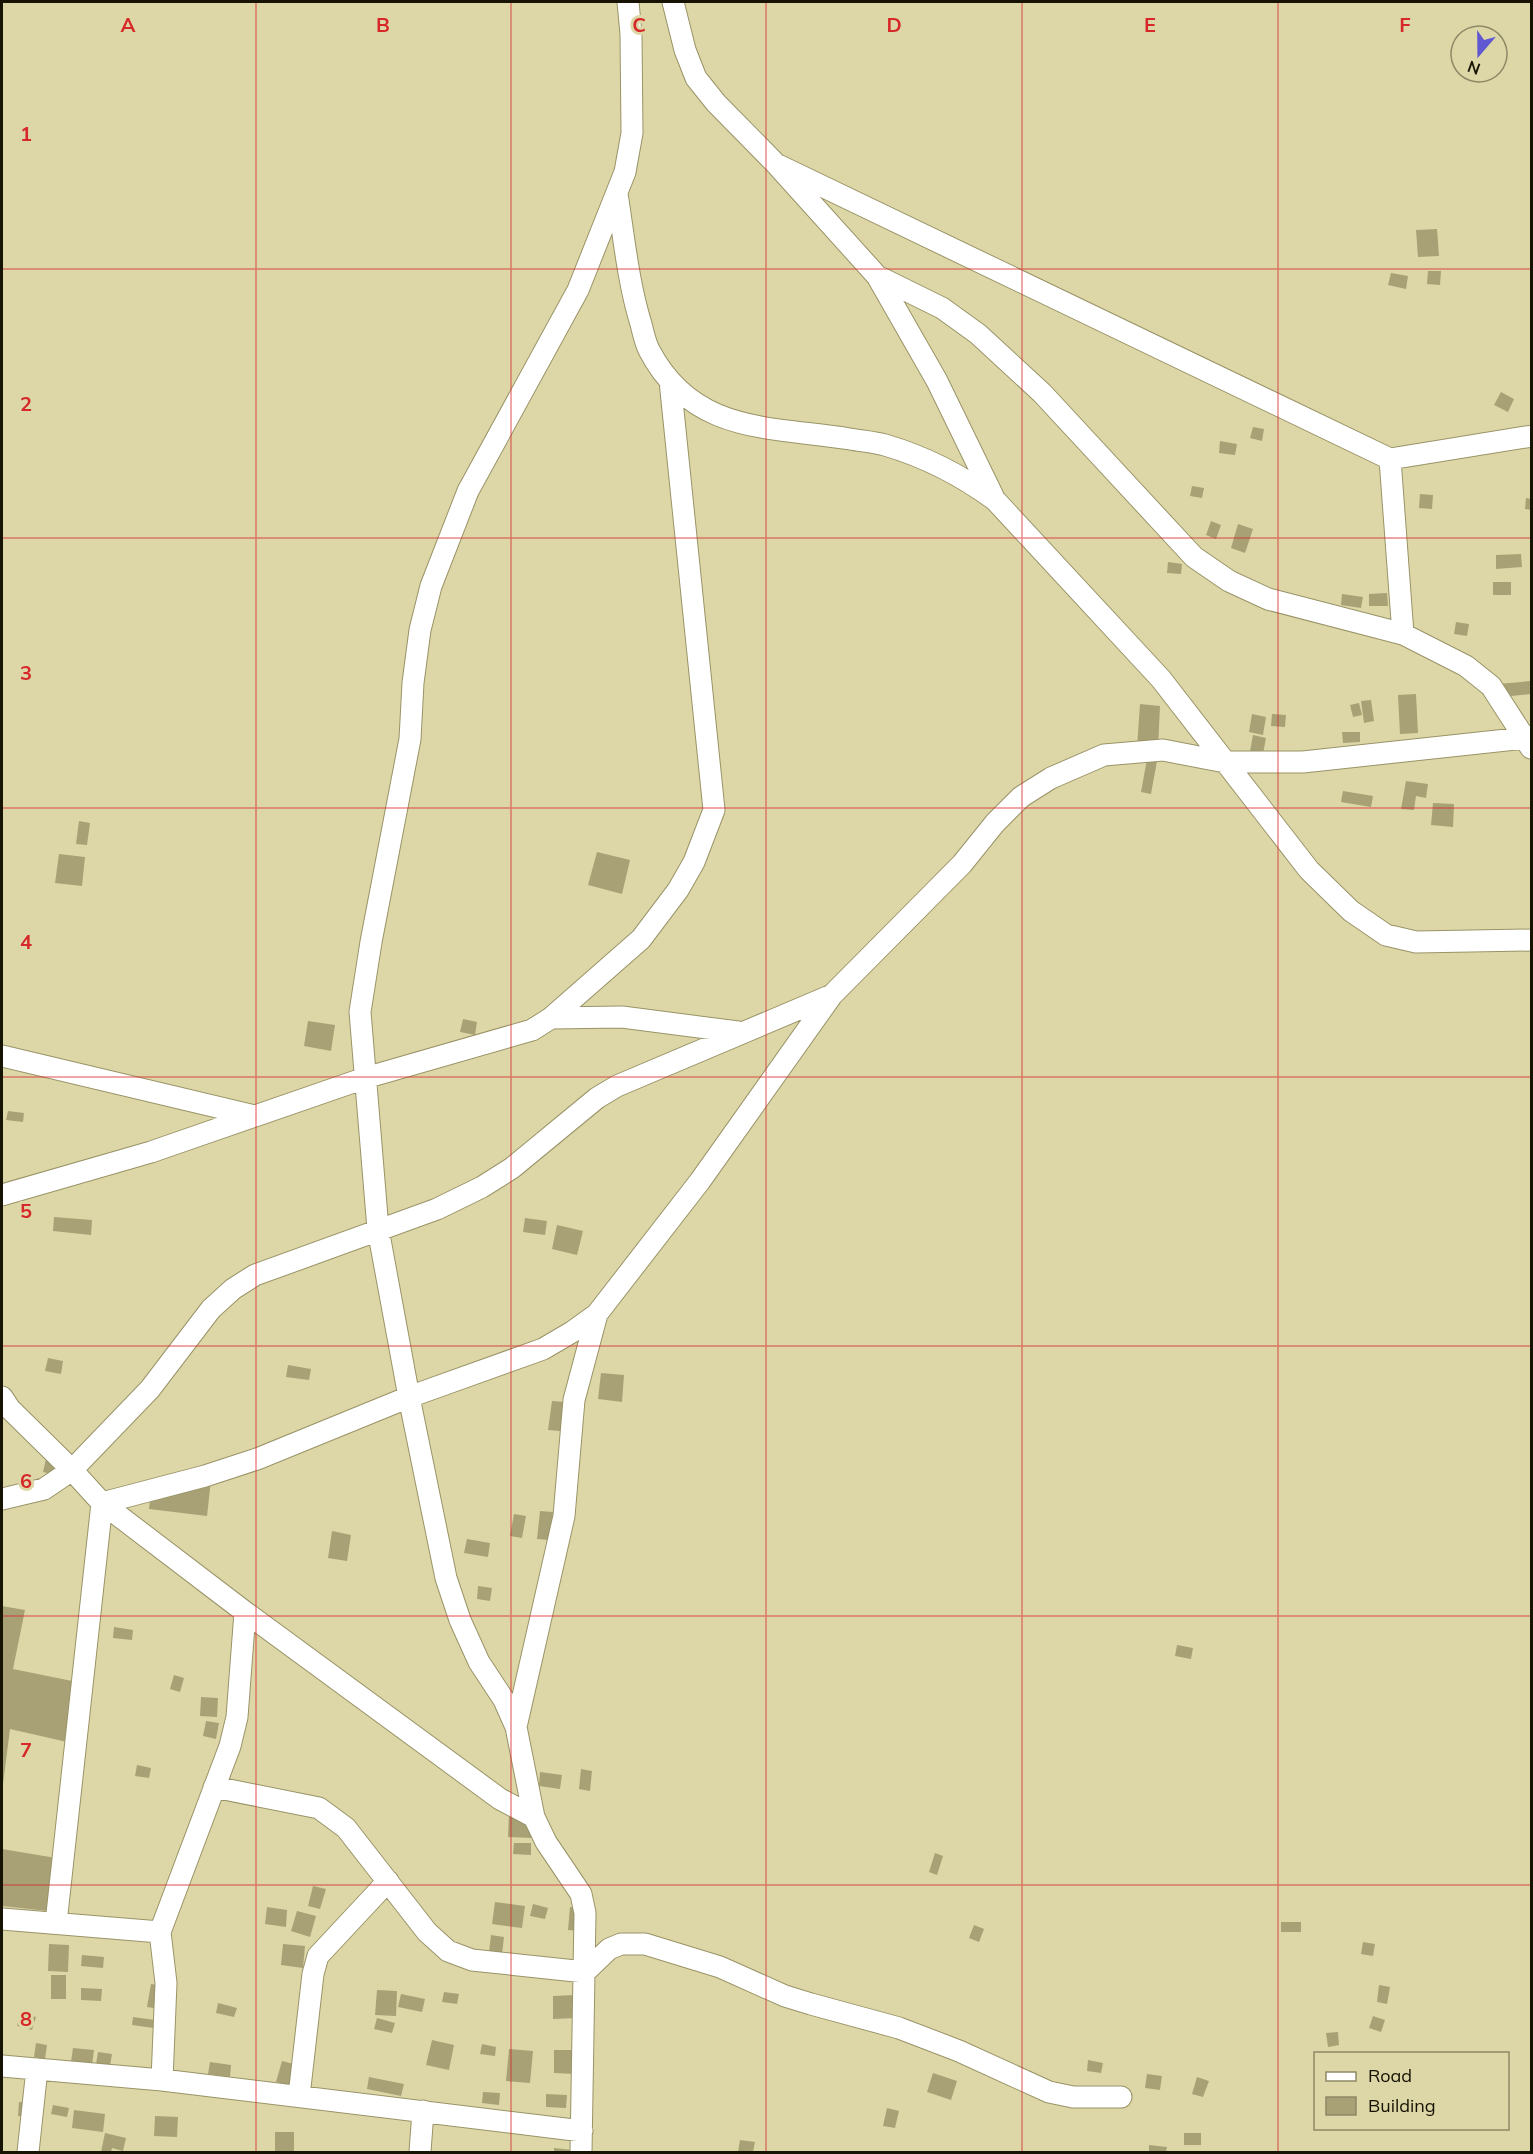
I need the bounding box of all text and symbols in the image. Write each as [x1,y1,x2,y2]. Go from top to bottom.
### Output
text: A [121,12,136,37]
text: B [376,12,390,37]
text: C [632,12,646,37]
text: D [886,12,902,37]
text: E [1144,12,1156,37]
text: F [1399,12,1411,37]
north arrow [1449,24,1509,84]
text: N [1465,57,1483,80]
text: 1 [20,121,32,146]
text: 2 [20,391,32,416]
text: 3 [20,660,32,685]
text: 4 [20,929,32,954]
text: 5 [20,1198,32,1223]
text: 6 [20,1468,32,1493]
text: 7 [20,1737,32,1762]
text: 8 [20,2006,32,2031]
legend [1314,2052,1509,2130]
text: Road [1368,2064,1412,2087]
text: Building [1368,2094,1436,2117]

